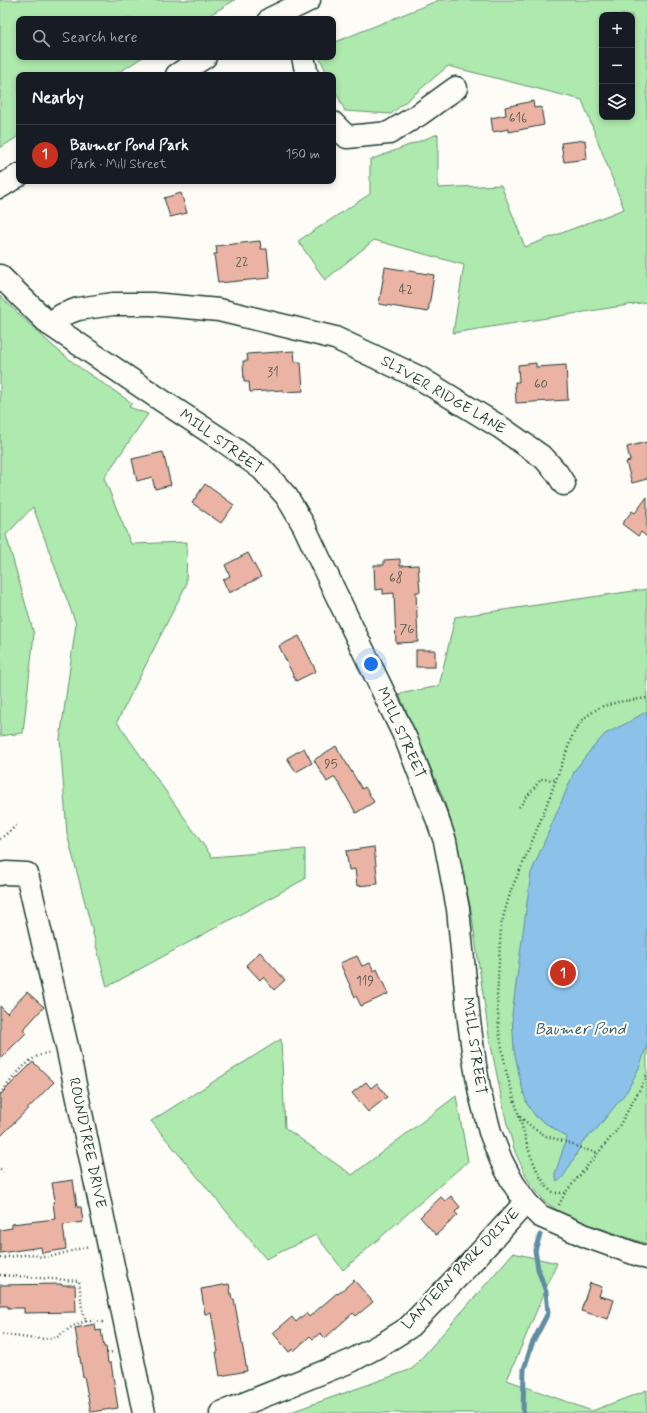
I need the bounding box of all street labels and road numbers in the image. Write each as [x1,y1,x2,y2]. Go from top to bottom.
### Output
street label: SLIVER RIDGE LANE [377,351,509,439]
street label: MILL STREET [175,405,267,479]
street label: MILL STREET [372,684,430,782]
street label: MILL STREET [457,996,491,1096]
street label: ROUNDTREE DRIVE [63,1076,111,1210]
street label: LANTERN PARK DRIVE [398,1204,525,1334]

